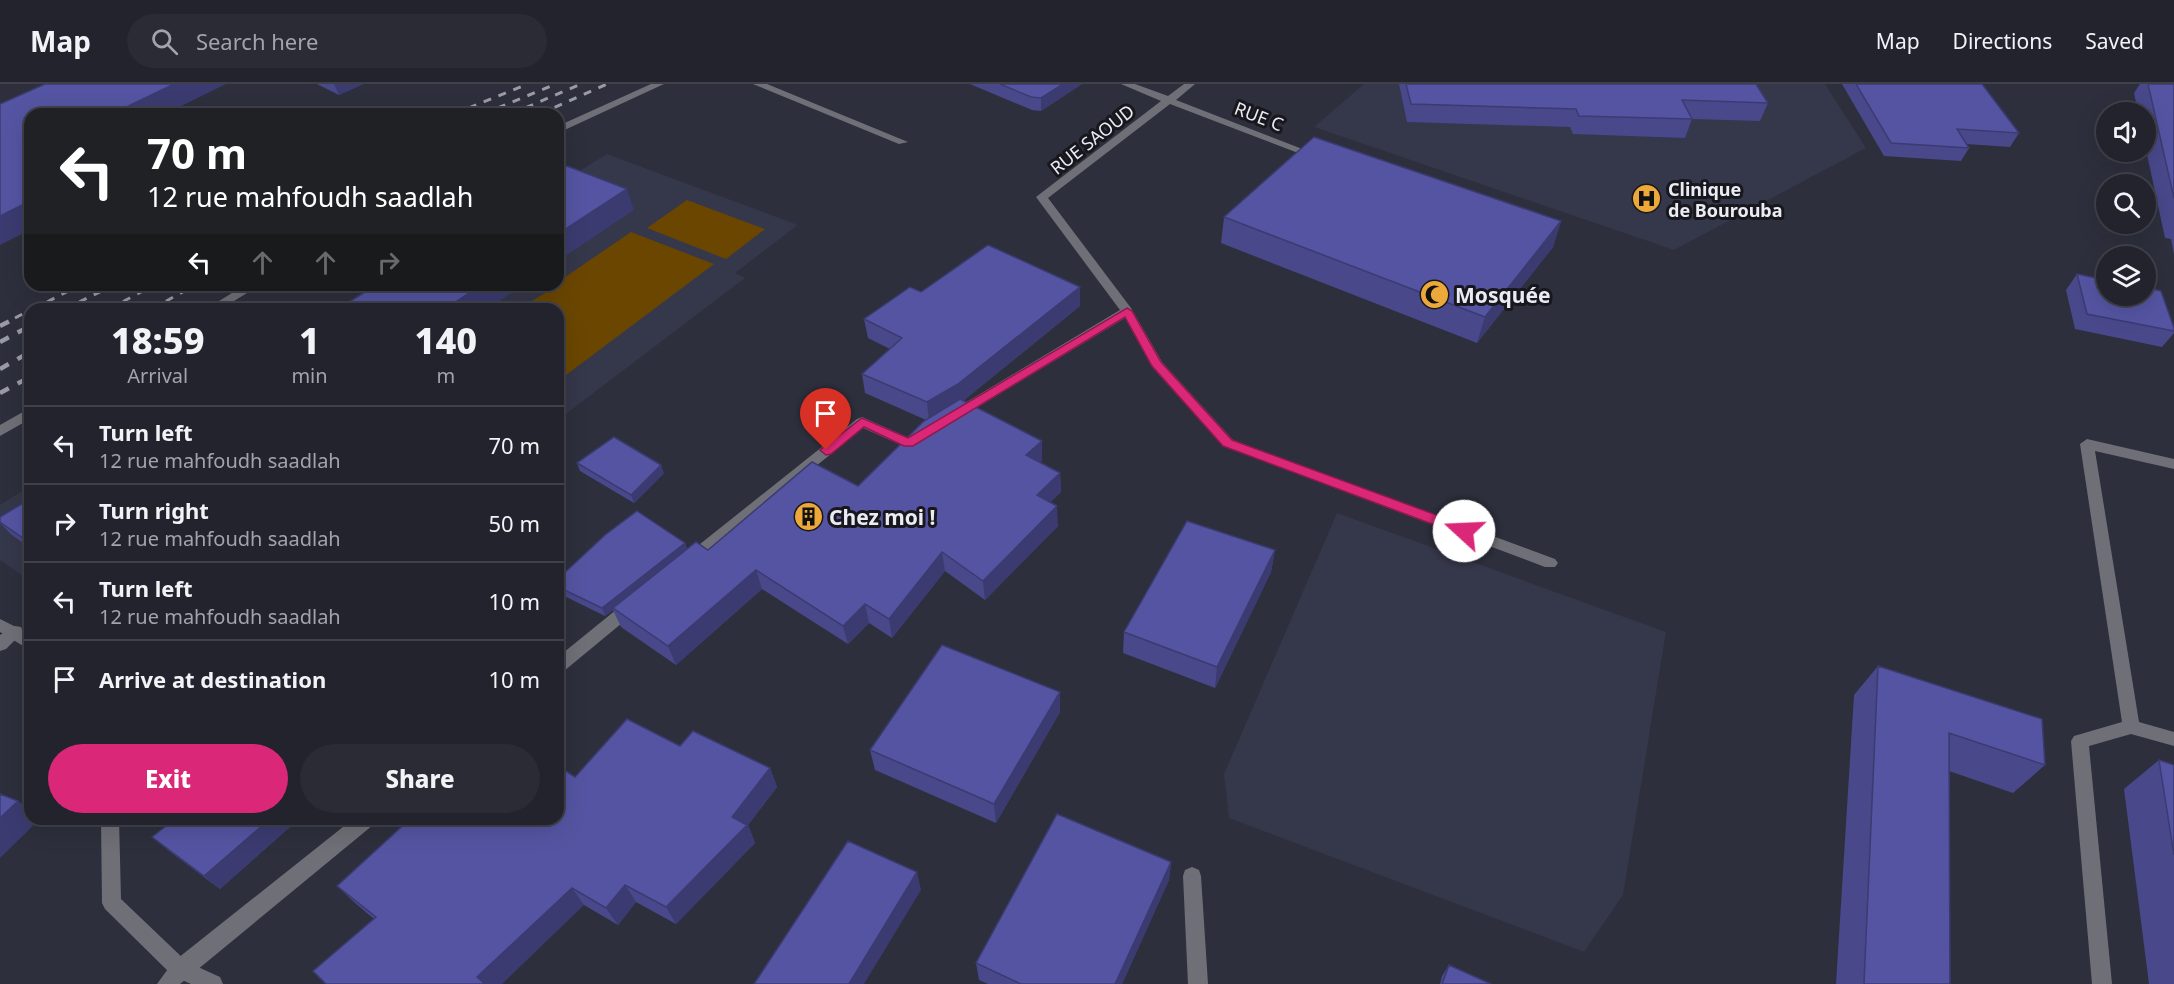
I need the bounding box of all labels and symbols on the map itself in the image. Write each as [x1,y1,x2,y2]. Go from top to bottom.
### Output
street label: RUE C [1231,96,1287,136]
street label: RUE SAOUD [1045,99,1139,179]
place label: Clinique de Bourouba [1668,177,1783,222]
hospital icon: Clinique de Bourouba [1631,183,1663,215]
mosque icon: Mosquée [1418,279,1450,311]
place label: Mosquée [1455,281,1550,309]
pin [800,388,851,450]
position arrow [1432,499,1496,563]
building icon: Chez moi ! [792,501,824,533]
place label: Chez moi ! [829,503,936,531]

